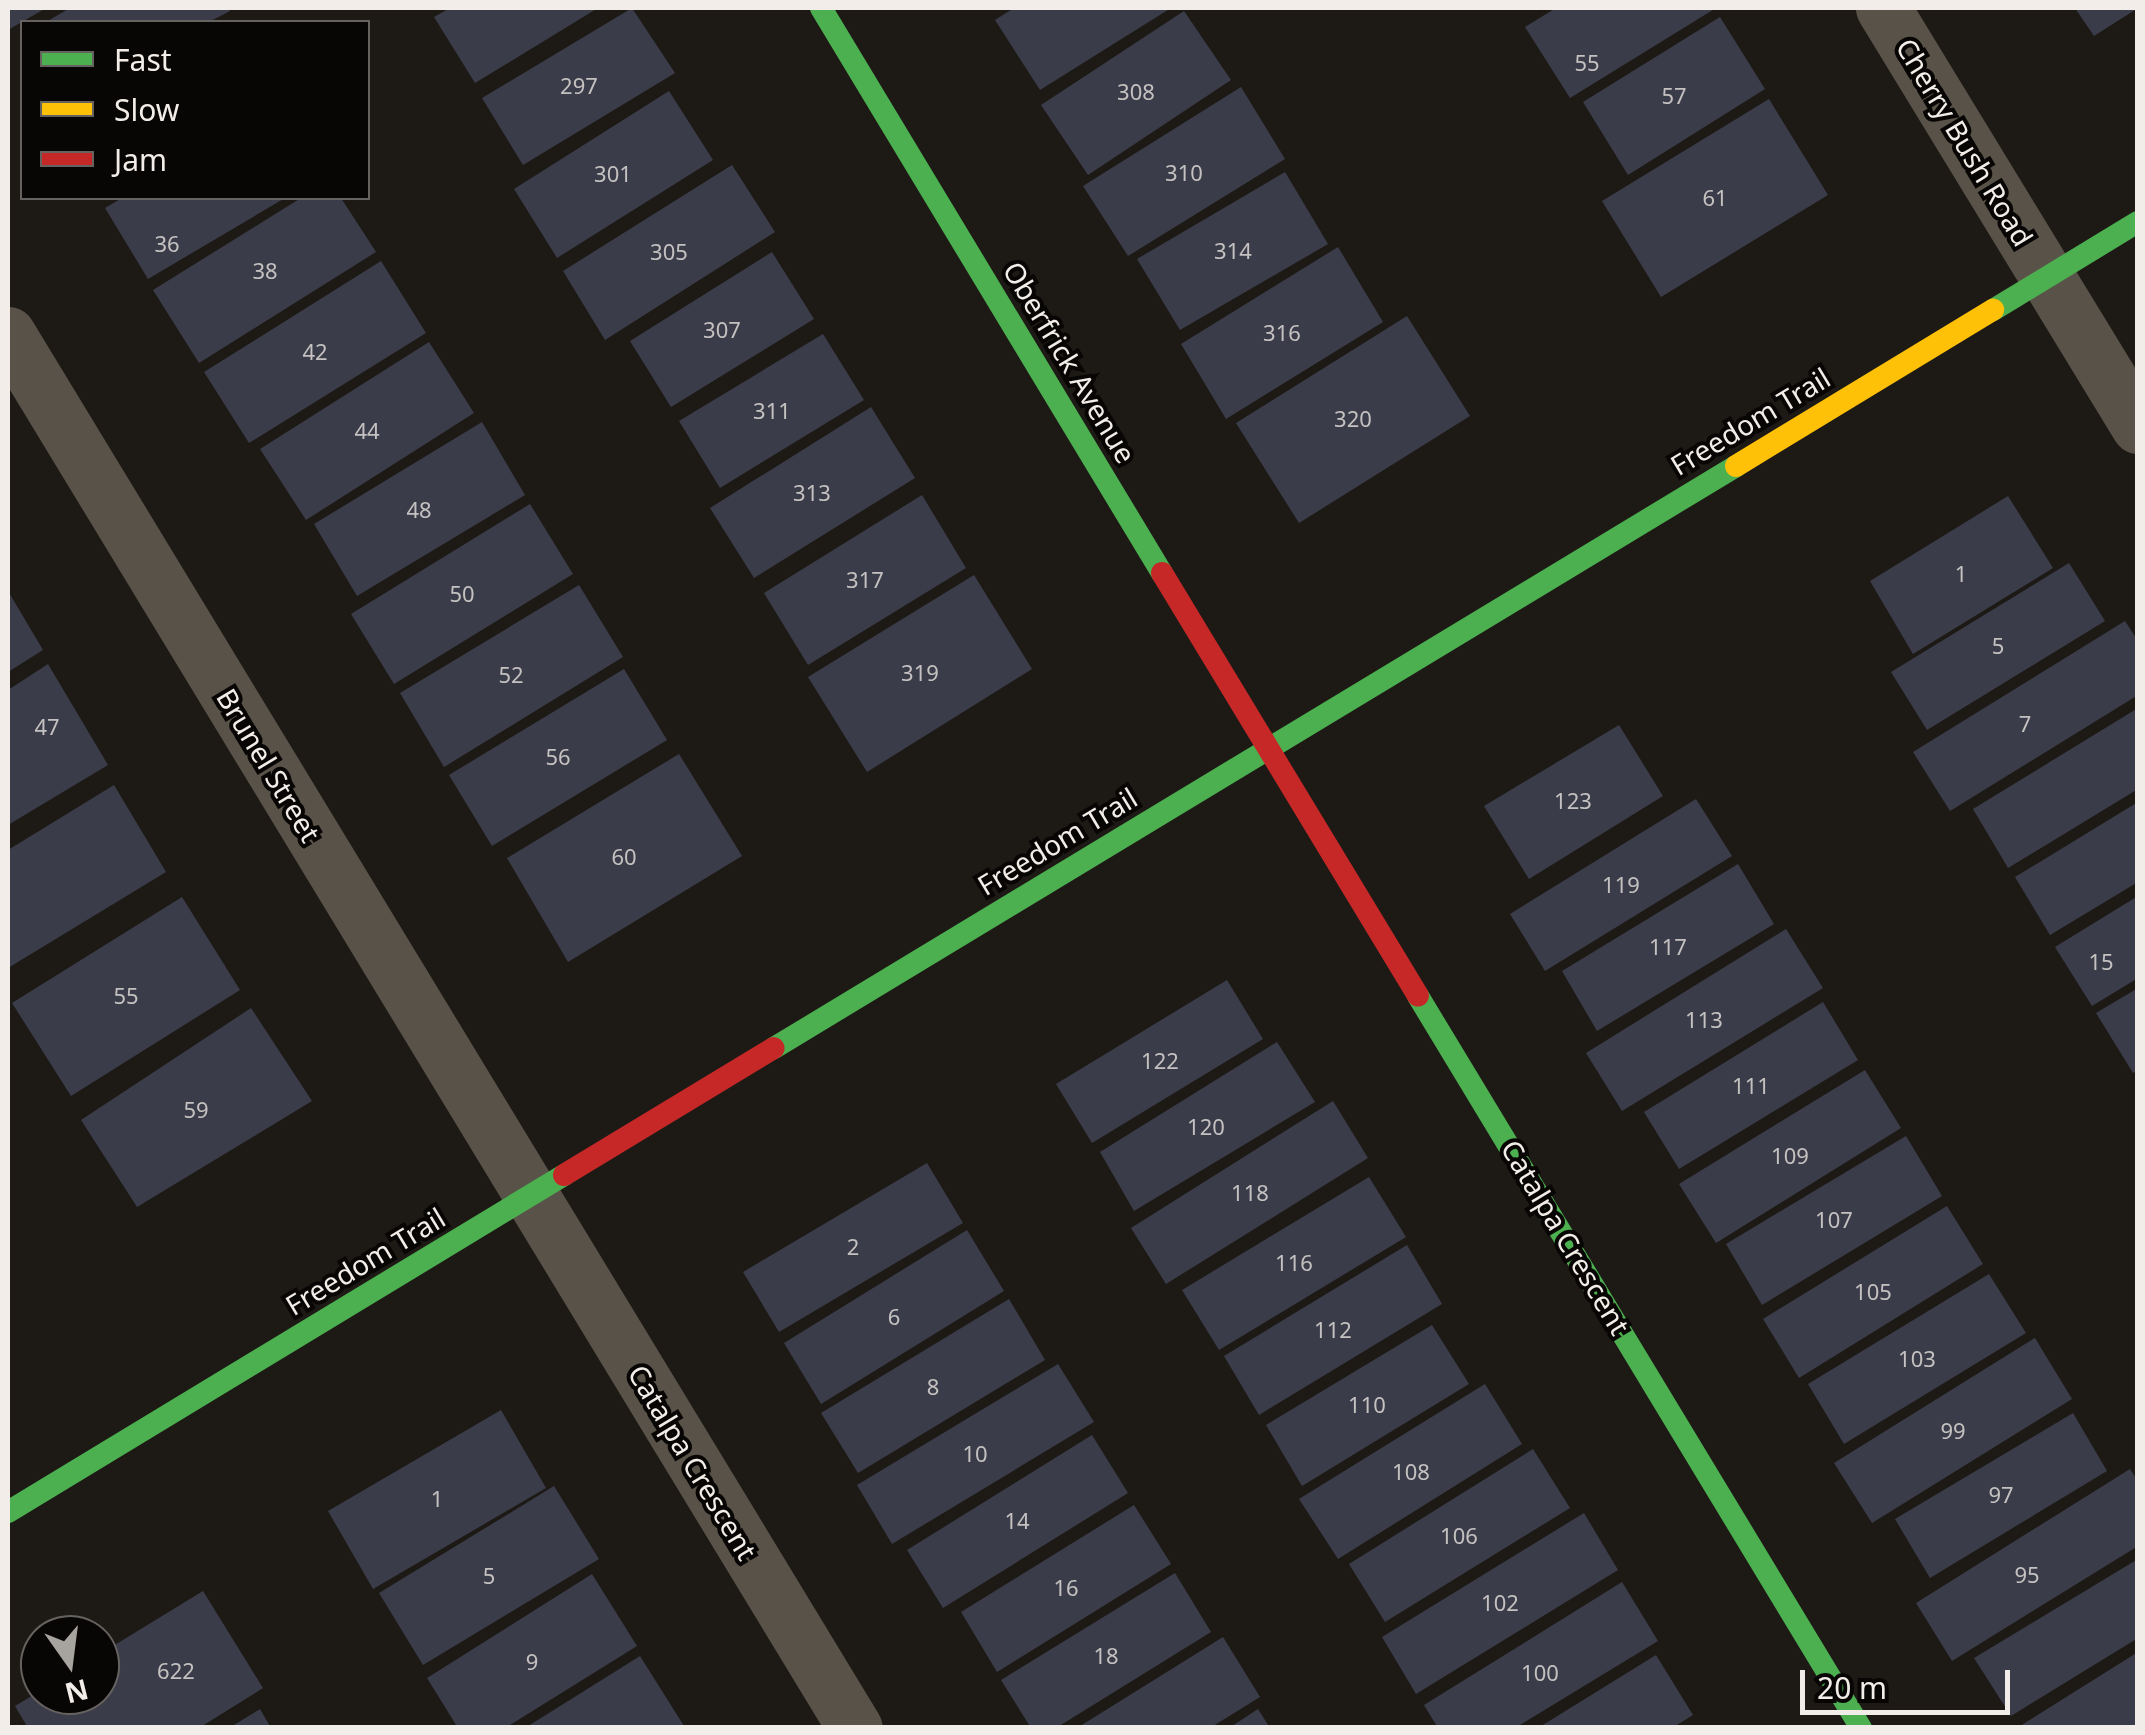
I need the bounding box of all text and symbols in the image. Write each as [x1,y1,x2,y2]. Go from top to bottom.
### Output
legend [20,20,370,200]
street label: Cherry Bush Road [1890,32,2040,252]
text: Fast [114,39,172,80]
house number: 55 [1574,50,1600,76]
house number: 297 [560,73,598,99]
house number: 308 [1117,79,1155,105]
house number: 57 [1661,83,1687,109]
text: Slow [114,89,179,130]
text: Jam [114,139,167,180]
house number: 310 [1165,160,1203,186]
house number: 301 [594,161,632,187]
house number: 61 [1702,185,1728,211]
house number: 36 [154,231,180,257]
house number: 314 [1214,238,1252,264]
house number: 305 [650,239,688,265]
street label: Oberfrick Avenue [997,255,1143,469]
house number: 38 [252,258,278,284]
house number: 307 [703,317,741,343]
house number: 316 [1263,320,1301,346]
house number: 42 [302,339,328,365]
street label: Freedom Trail [1664,360,1836,482]
house number: 311 [753,398,791,424]
house number: 320 [1334,406,1372,432]
house number: 44 [354,418,380,444]
house number: 313 [793,480,831,506]
house number: 48 [406,497,432,523]
house number: 1 [1955,561,1967,587]
house number: 317 [846,567,884,593]
house number: 50 [449,581,475,607]
house number: 5 [1992,633,2004,659]
house number: 319 [901,660,939,686]
house number: 52 [498,662,524,688]
street label: Brunel Street [210,682,328,848]
house number: 7 [2019,711,2031,737]
house number: 47 [34,714,60,740]
house number: 56 [545,744,571,770]
street label: Freedom Trail [971,780,1143,902]
house number: 123 [1554,788,1592,814]
house number: 60 [611,844,637,870]
house number: 119 [1602,872,1640,898]
house number: 117 [1649,934,1687,960]
house number: 15 [2088,949,2114,975]
house number: 55 [113,983,139,1009]
house number: 113 [1685,1007,1723,1033]
house number: 122 [1141,1048,1179,1074]
house number: 111 [1732,1073,1770,1099]
house number: 59 [183,1097,209,1123]
house number: 120 [1187,1114,1225,1140]
street label: Catalpa Crescent [1495,1134,1637,1340]
house number: 109 [1771,1143,1809,1169]
house number: 118 [1231,1180,1269,1206]
street label: Freedom Trail [279,1200,451,1322]
house number: 107 [1815,1207,1853,1233]
house number: 2 [847,1234,859,1260]
house number: 116 [1275,1250,1313,1276]
house number: 105 [1854,1279,1892,1305]
house number: 6 [888,1304,900,1330]
house number: 112 [1314,1317,1352,1343]
house number: 103 [1898,1346,1936,1372]
street label: Catalpa Crescent [622,1359,764,1565]
house number: 8 [927,1374,939,1400]
house number: 110 [1348,1392,1386,1418]
house number: 99 [1940,1418,1966,1444]
house number: 10 [962,1441,988,1467]
house number: 108 [1392,1459,1430,1485]
house number: 97 [1988,1482,2014,1508]
house number: 1 [431,1486,443,1512]
house number: 14 [1004,1508,1030,1534]
house number: 106 [1440,1523,1478,1549]
house number: 95 [2014,1562,2040,1588]
house number: 5 [483,1563,495,1589]
house number: 16 [1053,1575,1079,1601]
house number: 102 [1481,1590,1519,1616]
north arrow [20,1615,120,1715]
house number: 18 [1093,1643,1119,1669]
house number: 9 [526,1649,538,1675]
scale bar [1805,1650,2015,1712]
house number: 622 [157,1658,195,1684]
house number: 100 [1521,1660,1559,1686]
text: 20 m [1817,1667,1887,1708]
text: N [61,1671,92,1713]

